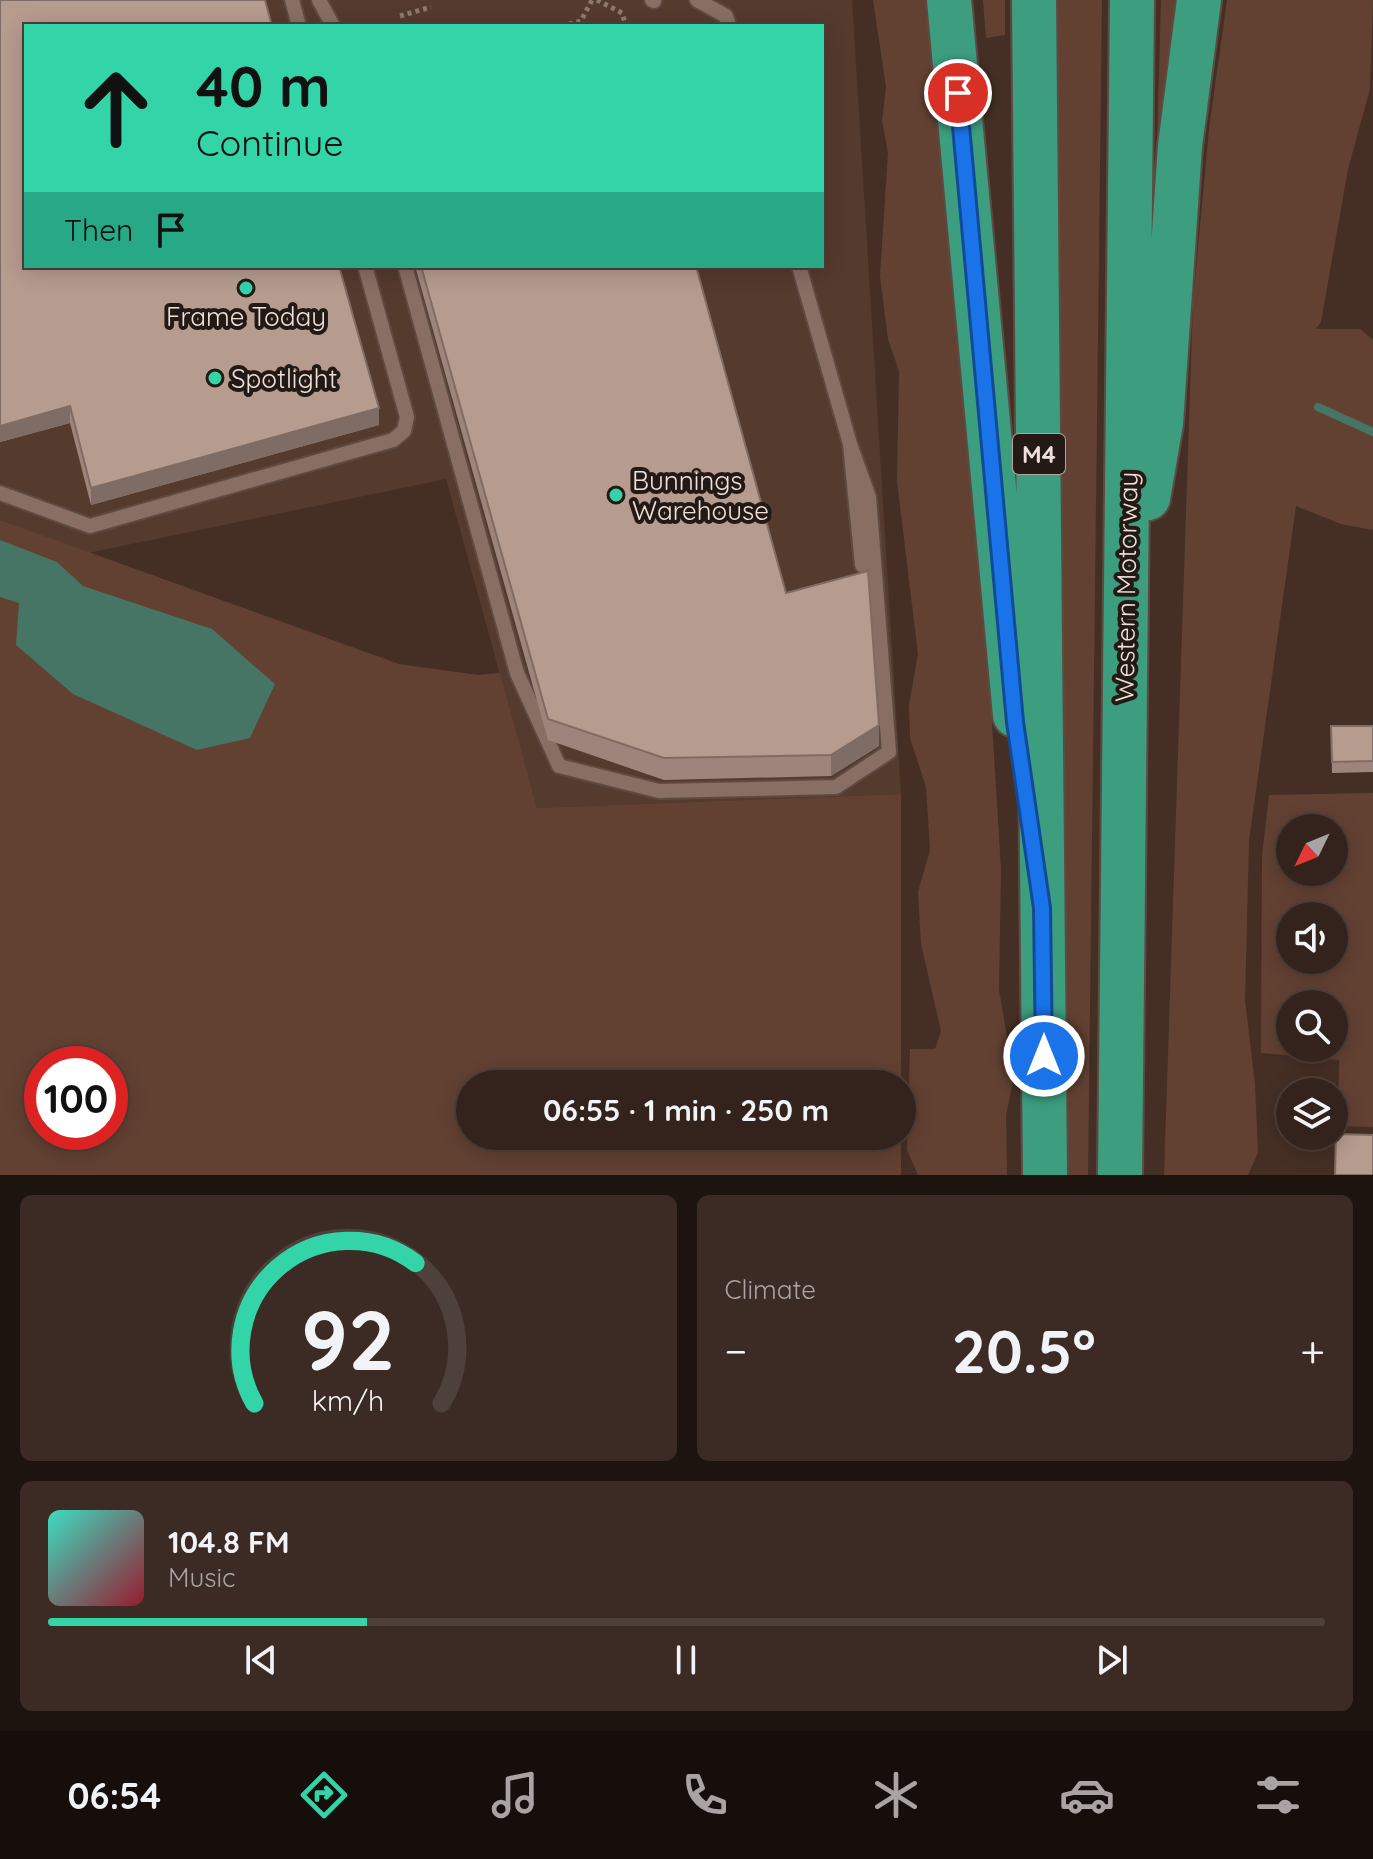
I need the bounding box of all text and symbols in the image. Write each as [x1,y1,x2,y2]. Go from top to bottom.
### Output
text: 40 m [196,51,331,121]
icon: ahead [64,56,168,160]
pin [924,59,992,127]
icon: arrive [936,71,980,115]
text: Continue [196,120,344,165]
icon: arrive [149,208,193,252]
text: Then [64,211,133,249]
marker: Frame Today [237,279,255,297]
place label: Frame Today [166,300,326,333]
place label: Spotlight [231,362,337,395]
marker: Spotlight [206,369,224,387]
road number: M4 [1013,434,1065,474]
place label: Bunnings Warehouse [632,464,769,527]
street label: Western Motorway [1107,472,1145,702]
marker: Bunnings Warehouse [607,486,625,504]
north arrow [1276,814,1348,886]
map controls [1276,814,1348,1150]
button: sound [1276,902,1348,974]
button: search [1276,990,1348,1062]
position arrow [1002,1014,1086,1098]
speed limit sign: 100 [24,1046,128,1150]
button: layers [1276,1078,1348,1150]
text: 06:55 · 1 min · 250 m [543,1091,829,1129]
text: Climate [725,1273,816,1306]
text: 92 [301,1287,396,1391]
text: 20.5° [952,1313,1096,1388]
text: − [725,1323,747,1378]
text: + [1300,1323,1325,1378]
text: km/h [312,1382,385,1418]
text: 104.8 FM [168,1523,289,1561]
text: Music [168,1561,236,1594]
icon: previous [239,1638,283,1682]
icon: pause [664,1638,708,1682]
icon: next [1090,1638,1134,1682]
icon: directions [296,1767,352,1823]
icon: music [487,1767,543,1823]
icon: phone [677,1767,733,1823]
icon: climate [868,1767,924,1823]
icon: car [1059,1767,1115,1823]
icon: filters [1250,1767,1306,1823]
text: 06:54 [67,1773,161,1818]

